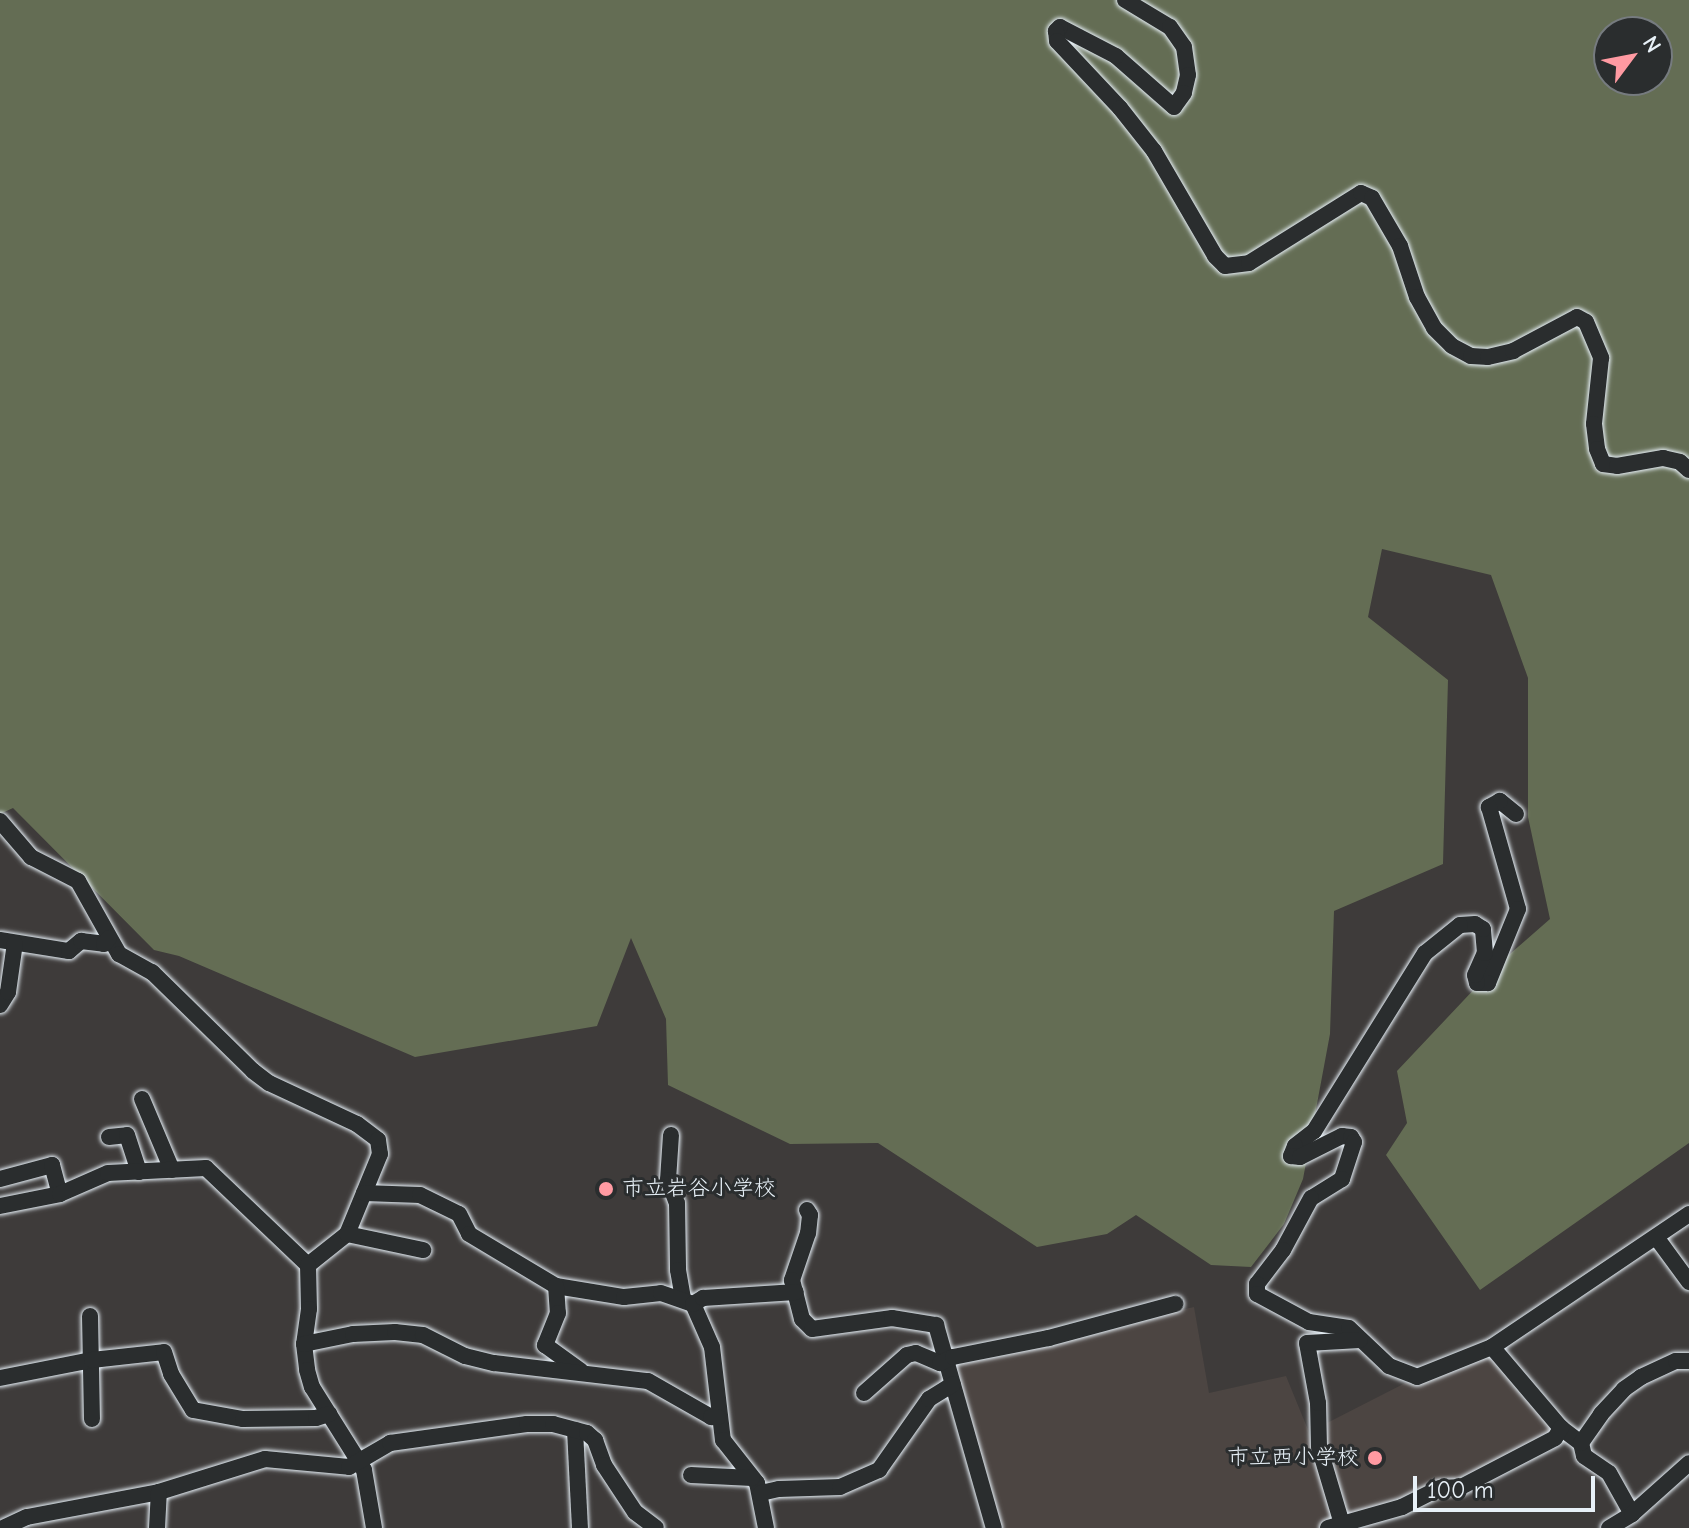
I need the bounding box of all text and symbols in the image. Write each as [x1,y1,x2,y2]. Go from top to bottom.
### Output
north arrow [1593,16,1673,96]
text: N [1637,31,1666,57]
place label: 市立岩谷小学校 [622,1176,776,1202]
marker: 市立岩谷小学校 [597,1180,615,1198]
place label: 市立西小学校 [1227,1445,1359,1471]
marker: 市立西小学校 [1366,1449,1384,1467]
scale bar [1417,1460,1599,1510]
text: 100 m [1427,1476,1494,1504]

